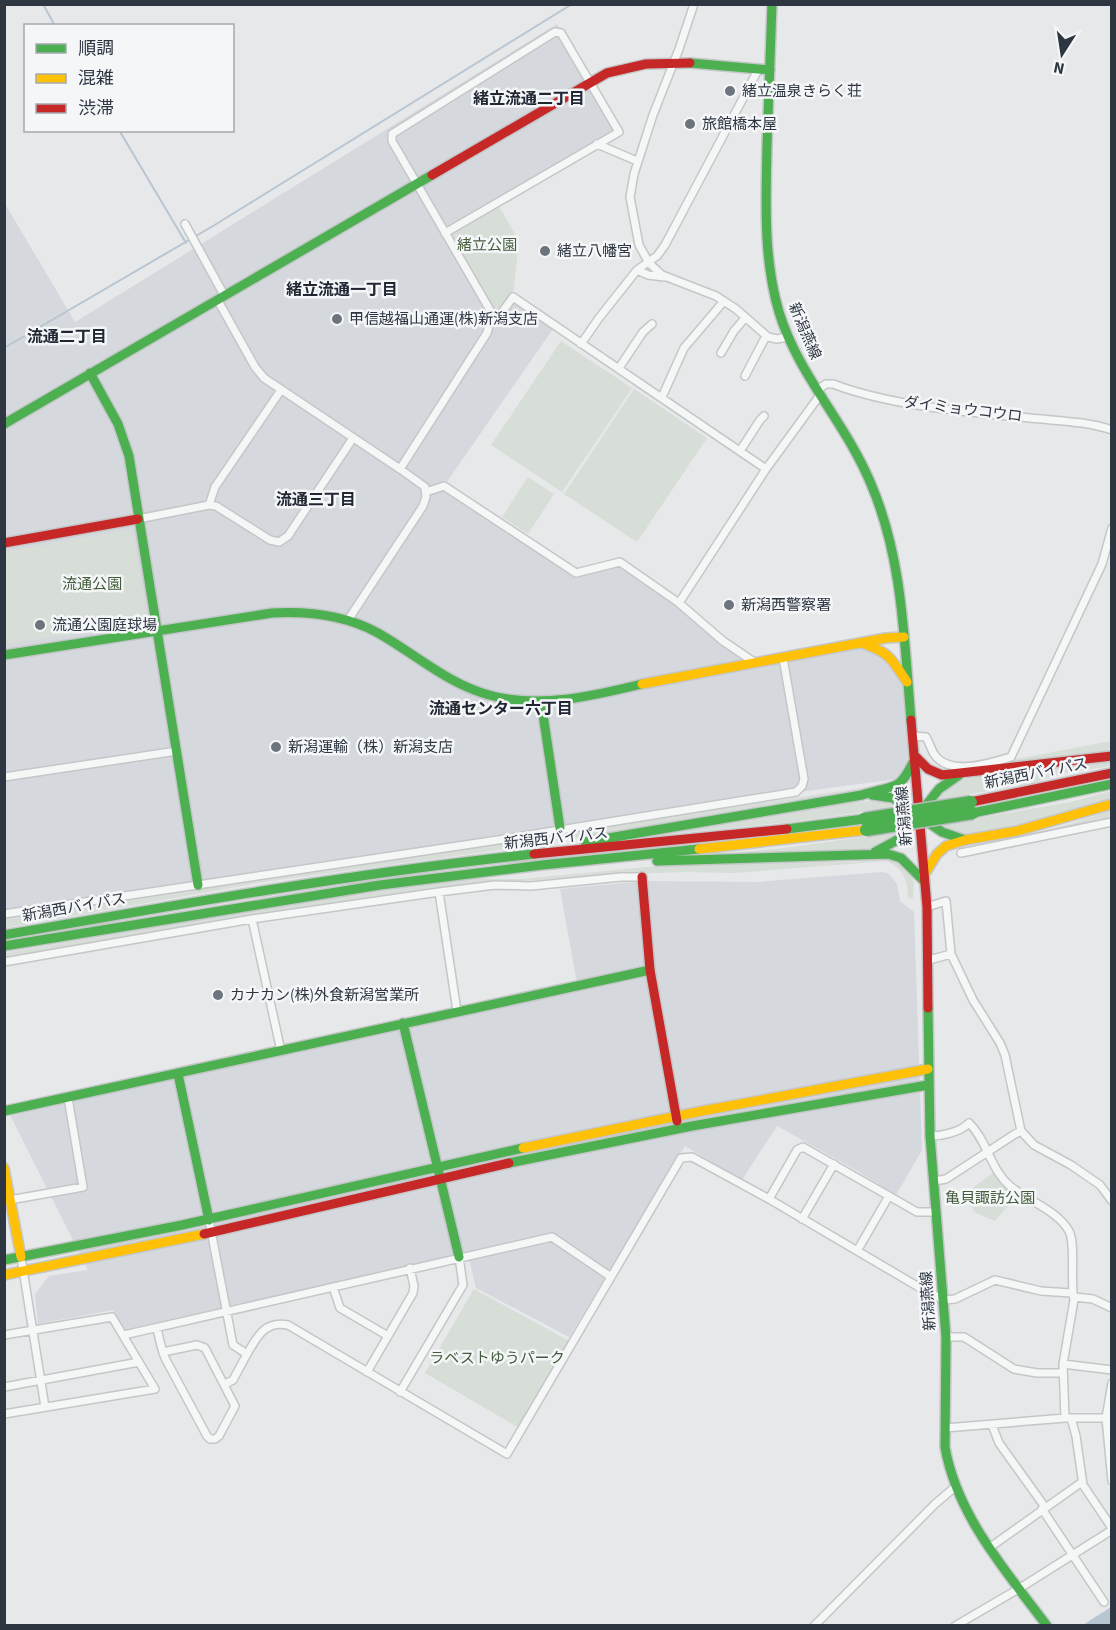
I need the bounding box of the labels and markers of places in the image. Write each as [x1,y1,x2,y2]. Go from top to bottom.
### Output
place label: 緒立温泉きらく荘 [742,81,862,102]
marker: 緒立温泉きらく荘 [723,84,737,98]
place label: 旅館橋本屋 [702,114,777,135]
marker: 旅館橋本屋 [683,117,697,131]
place label: 緒立八幡宮 [557,241,632,262]
marker: 緒立八幡宮 [538,244,552,258]
place label: 甲信越福山通運(株)新潟支店 [349,309,538,330]
marker: 甲信越福山通運(株)新潟支店 [330,312,344,326]
place label: 新潟西警察署 [741,595,831,616]
marker: 新潟西警察署 [722,598,736,612]
place label: 流通公園庭球場 [52,615,157,636]
marker: 流通公園庭球場 [33,618,47,632]
place label: 新潟運輸（株）新潟支店 [288,737,453,758]
marker: 新潟運輸（株）新潟支店 [269,740,283,754]
place label: カナカン(株)外食新潟営業所 [230,985,419,1006]
marker: カナカン(株)外食新潟営業所 [211,988,225,1002]

